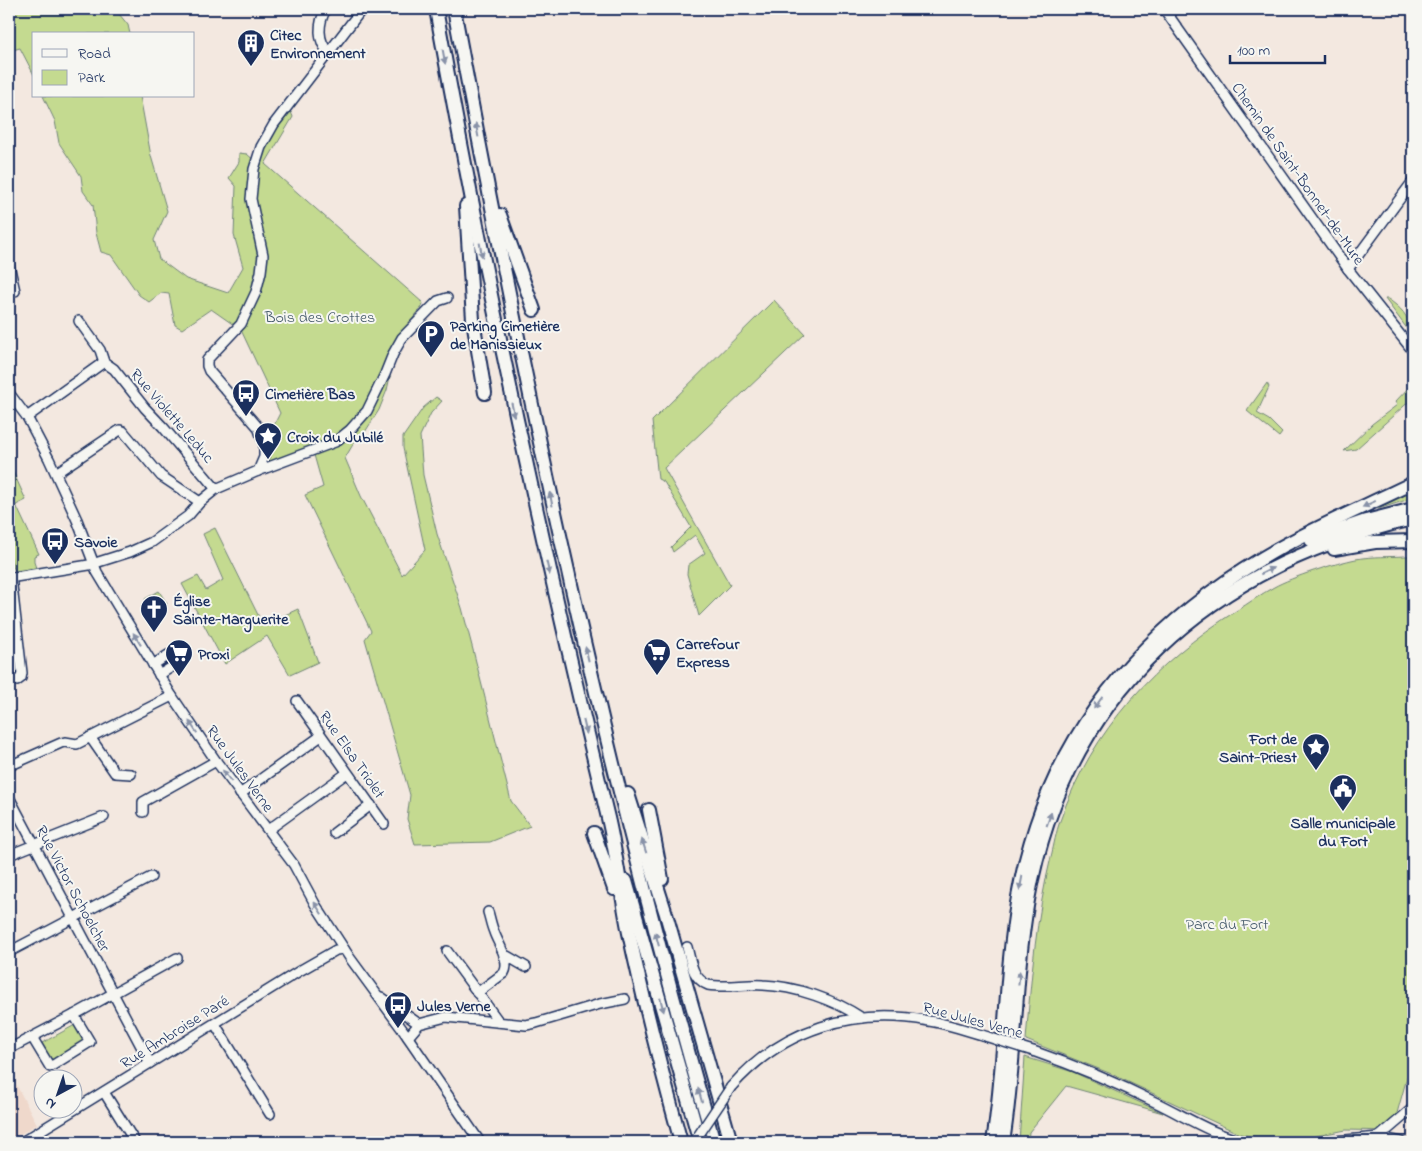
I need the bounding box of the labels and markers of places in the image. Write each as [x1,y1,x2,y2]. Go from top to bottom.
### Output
place label: Citec Environnement [270,24,366,66]
building icon: Citec Environnement [236,28,266,67]
place label: Parking Cimetière de Manissieux [450,315,561,357]
parking icon: Parking Cimetière de Manissieux [416,319,446,358]
bus stop icon: Cimetière Bas [231,378,261,417]
place label: Cimetière Bas [265,383,355,407]
place icon: Croix du Jubilé [253,421,283,460]
place label: Croix du Jubilé [287,426,384,450]
bus stop icon: Savoie [40,526,70,565]
place label: Savoie [74,531,118,555]
place label: Église Sainte-Marguerite [173,590,289,633]
church icon: Église Sainte-Marguerite [139,594,169,633]
place label: Carrefour Express [676,633,740,675]
supermarket icon: Carrefour Express [642,637,672,676]
supermarket icon: Proxi [164,638,194,677]
place label: Proxi [198,643,230,667]
place label: Fort de Saint-Priest [1219,728,1298,770]
place icon: Fort de Saint-Priest [1301,732,1331,771]
public building icon: Salle municipale du Fort [1328,773,1358,812]
place label: Salle municipale du Fort [1291,812,1396,854]
bus stop icon: Jules Verne [383,990,413,1029]
place label: Jules Verne [417,995,491,1019]

